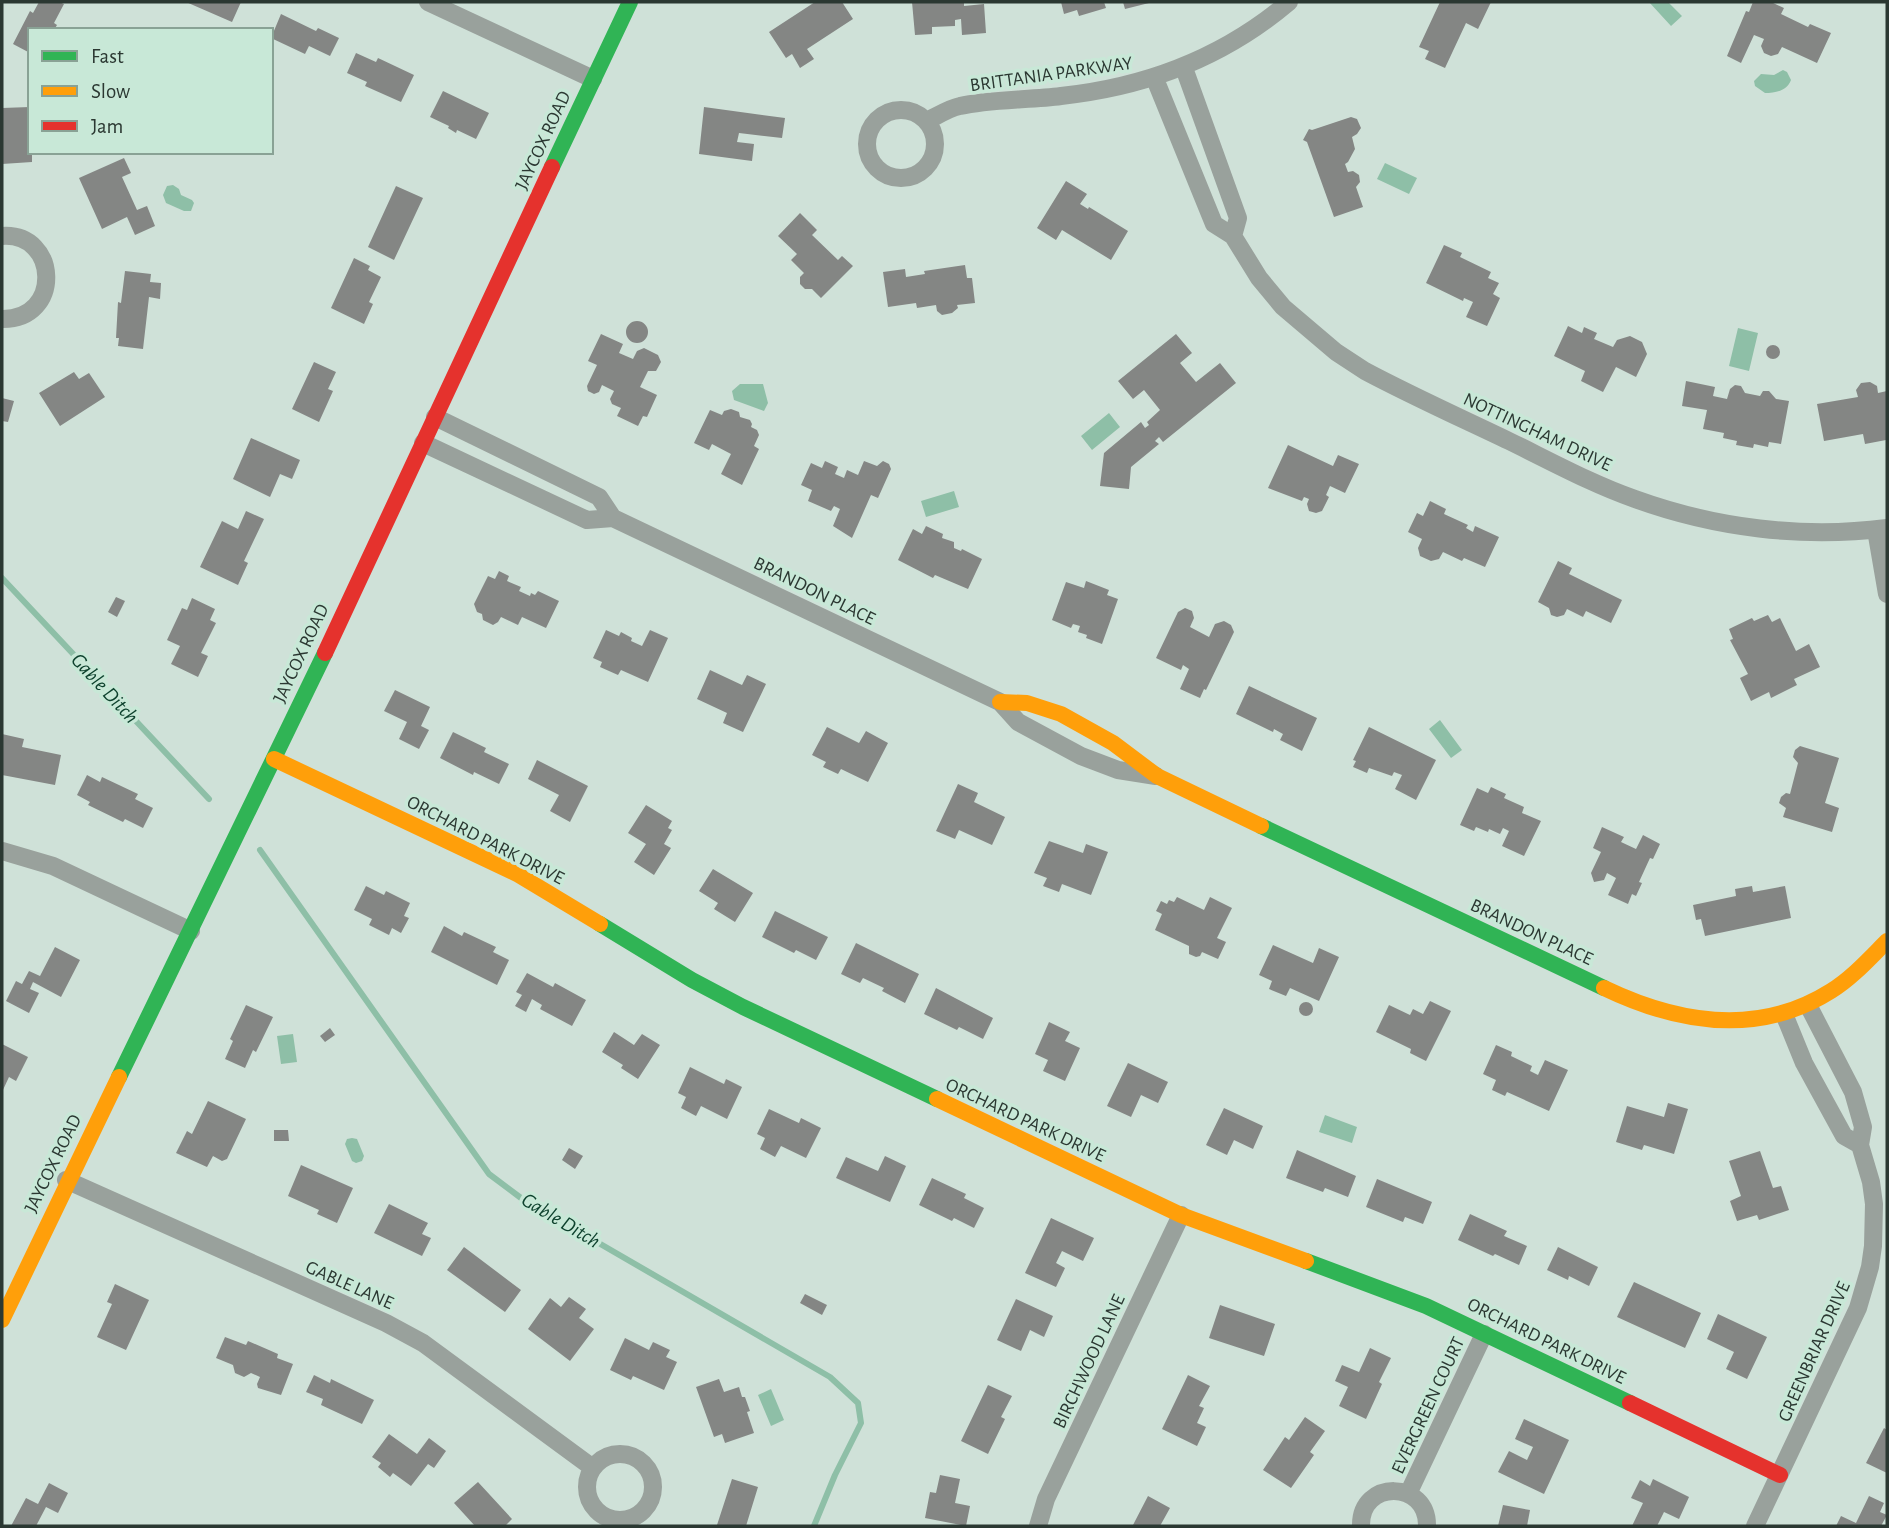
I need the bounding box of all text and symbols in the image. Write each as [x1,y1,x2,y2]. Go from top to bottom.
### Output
legend [28,28,273,154]
text: Fast [91,46,124,67]
street label: BRITTANIA PARKWAY [969,54,1134,95]
text: Slow [91,81,130,102]
street label: JAYCOX ROAD [512,88,575,193]
text: Jam [91,116,123,137]
street label: NOTTINGHAM DRIVE [1460,390,1614,475]
street label: BRANDON PLACE [751,554,878,629]
street label: JAYCOX ROAD [270,601,333,706]
water label: Gable Ditch [67,649,142,728]
street label: ORCHARD PARK DRIVE [404,792,567,888]
street label: BRANDON PLACE [1467,896,1596,969]
street label: ORCHARD PARK DRIVE [943,1075,1108,1166]
street label: JAYCOX ROAD [21,1112,85,1216]
water label: Gable Ditch [518,1189,604,1252]
street label: GABLE LANE [303,1258,396,1313]
street label: GREENBRIAR DRIVE [1775,1279,1854,1425]
street label: BIRCHWOOD LANE [1050,1292,1129,1432]
street label: ORCHARD PARK DRIVE [1464,1295,1629,1388]
street label: EVERGREEN COURT [1388,1334,1468,1477]

